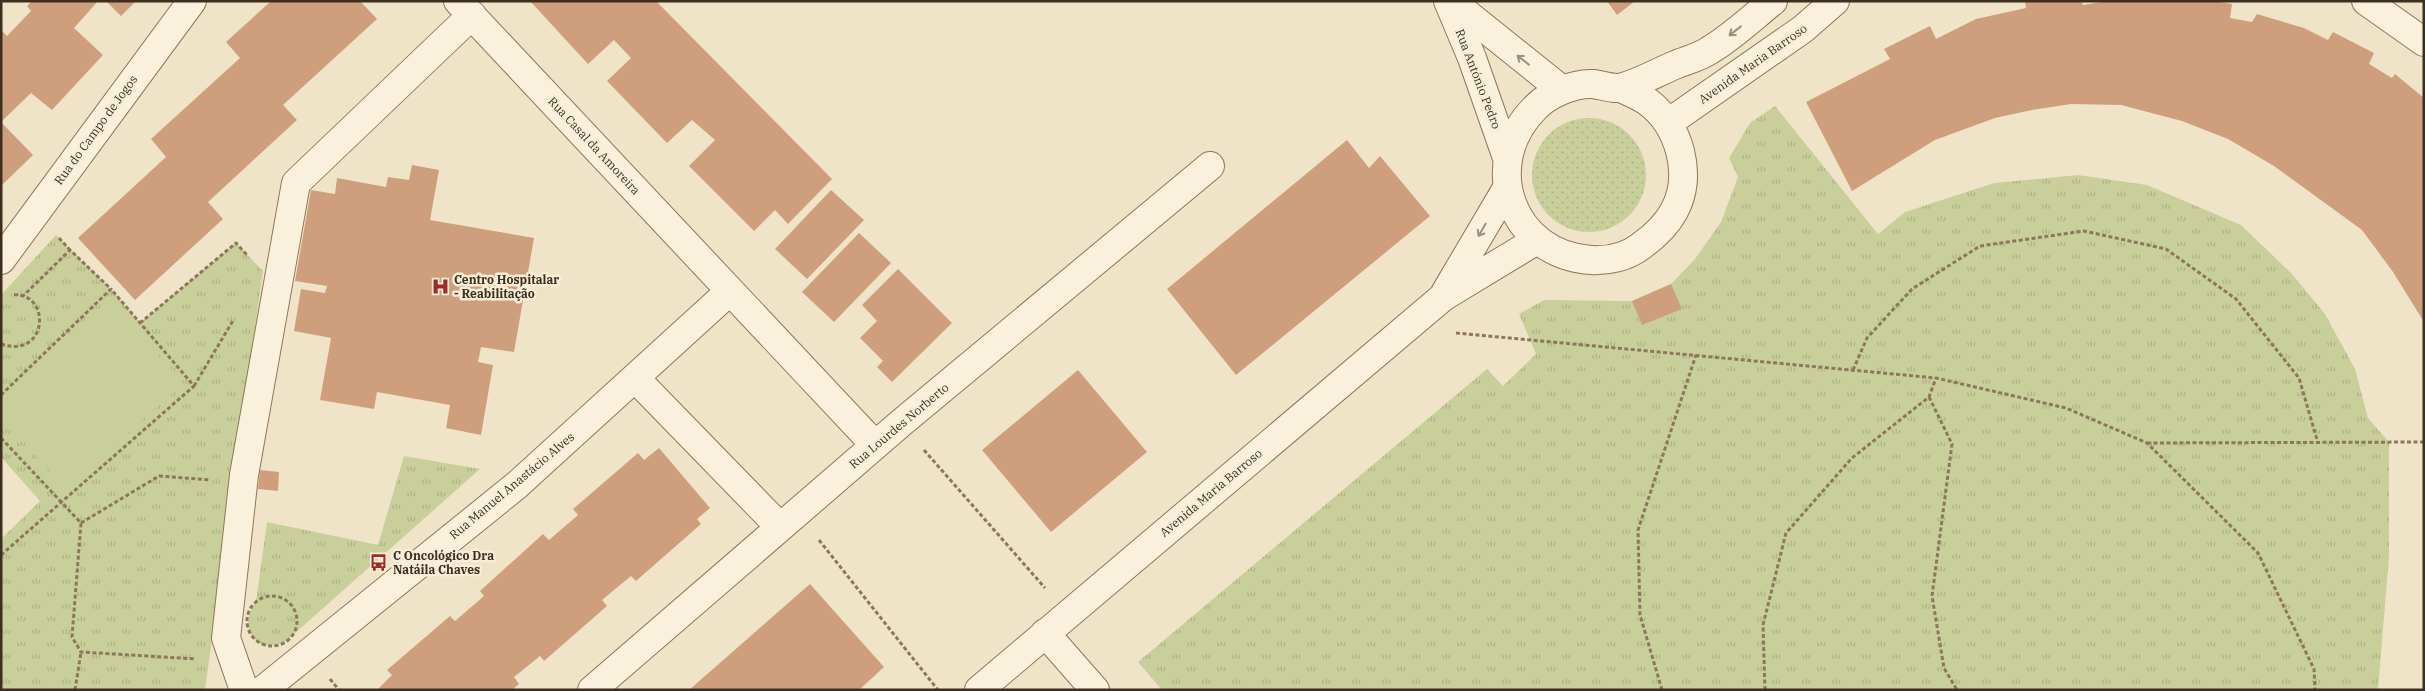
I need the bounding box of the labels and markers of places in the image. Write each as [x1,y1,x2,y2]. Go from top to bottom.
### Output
place label: Centro Hospitalar - Reabilitação [454,272,559,301]
hospital icon: Centro Hospitalar - Reabilitação [430,277,450,297]
place label: C Oncológico Dra Natáila Chaves [393,548,494,577]
bus stop icon: C Oncológico Dra Natáila Chaves [369,553,389,573]

